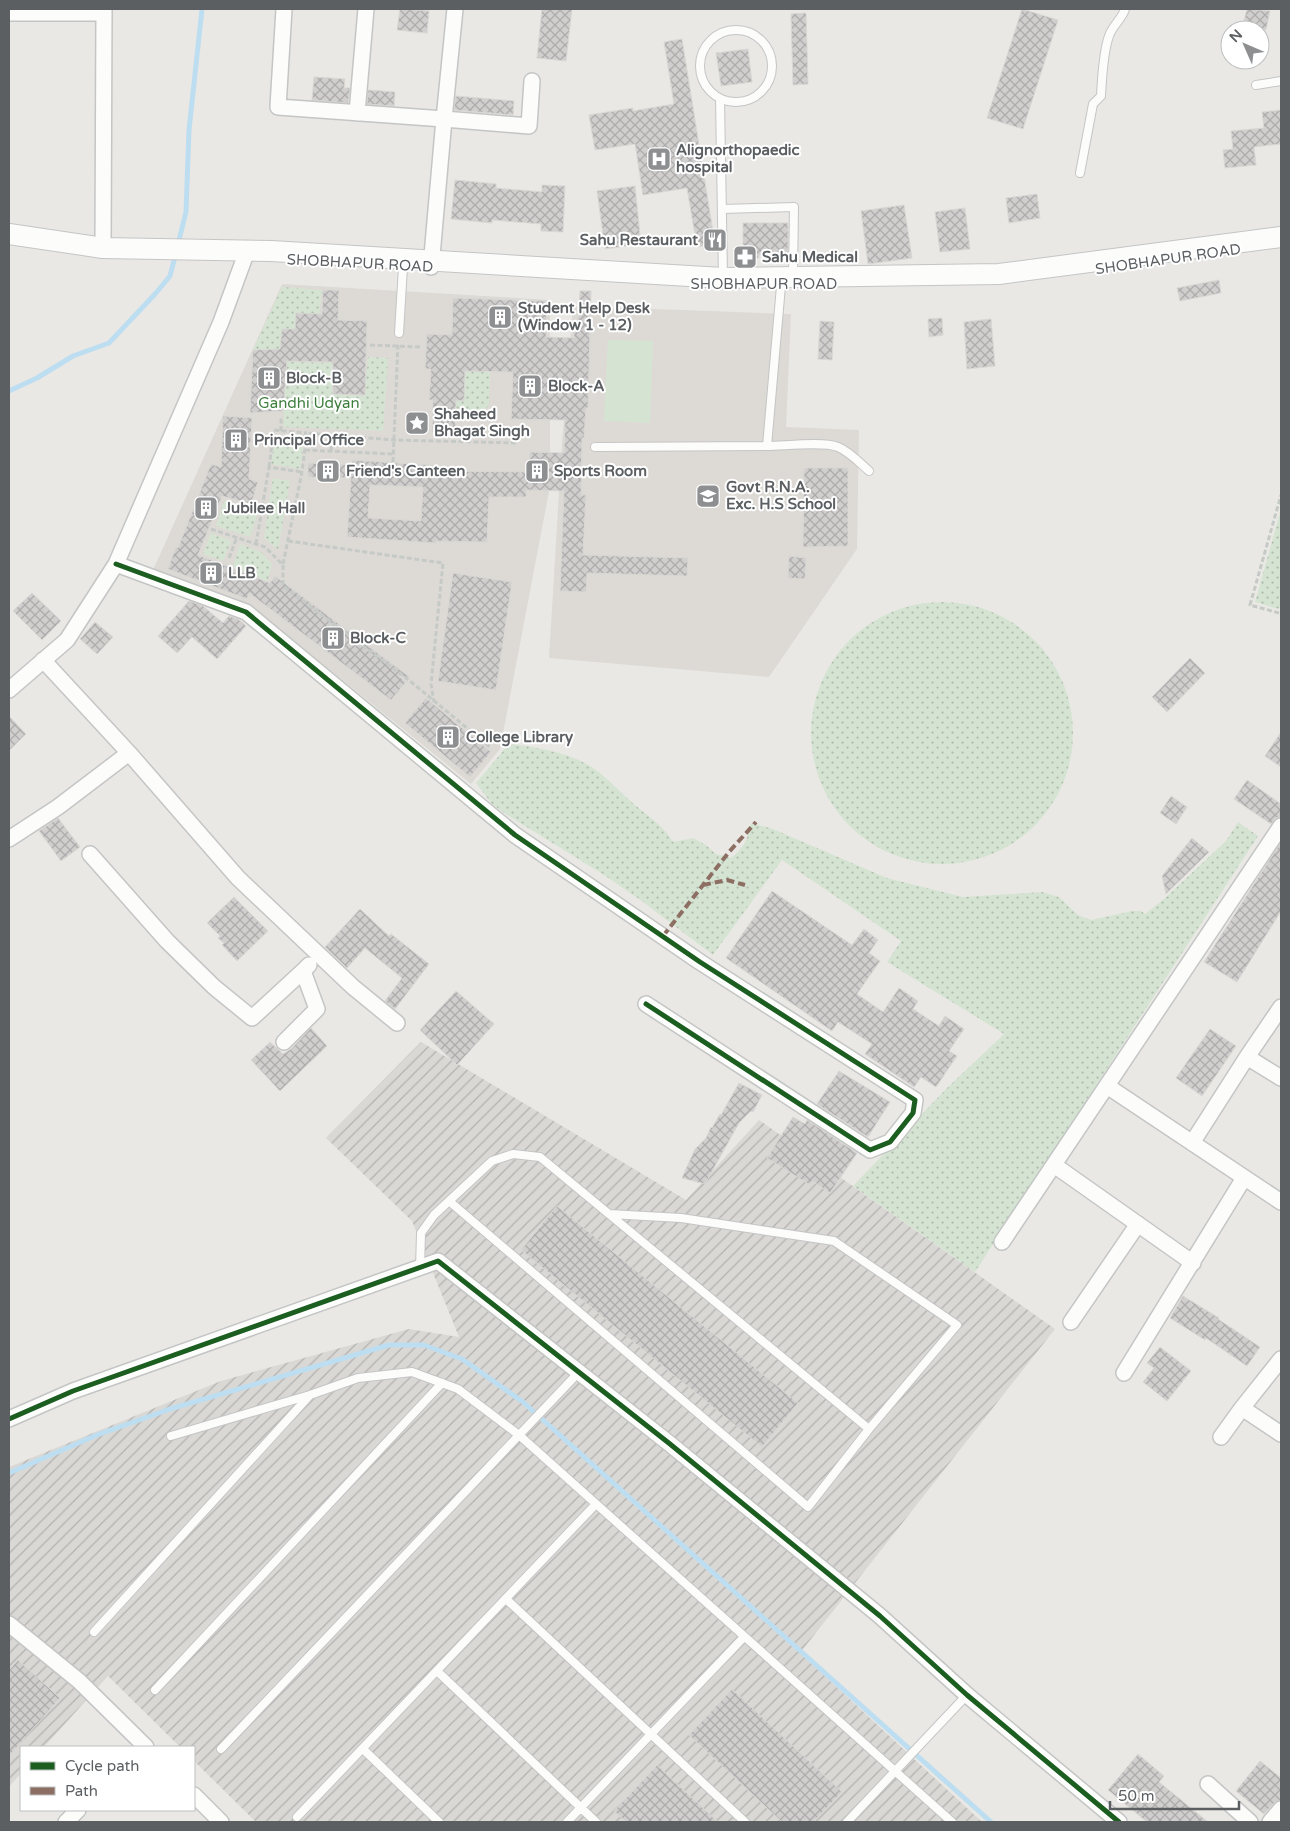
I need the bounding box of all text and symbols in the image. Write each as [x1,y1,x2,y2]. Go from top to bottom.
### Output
north arrow [1220,20,1270,70]
text: N [1226,26,1246,46]
place label: Alignorthopaedic hospital [676,141,800,177]
hospital icon: Alignorthopaedic hospital [646,146,672,172]
restaurant icon: Sahu Restaurant [702,227,728,253]
place label: Sahu Restaurant [580,231,698,249]
street label: SHOBHAPUR ROAD [1094,240,1242,278]
pharmacy icon: Sahu Medical [732,244,758,270]
place label: Sahu Medical [762,248,858,266]
street label: SHOBHAPUR ROAD [286,250,434,276]
street label: SHOBHAPUR ROAD [691,275,837,293]
place label: Student Help Desk (Window 1 - 12) [518,299,650,334]
building icon: Student Help Desk (Window 1 - 12) [487,304,513,330]
building icon: Block-B [256,365,282,391]
place label: Block-B [286,369,342,387]
building icon: Block-A [517,373,543,399]
place label: Block-A [548,377,604,395]
park label: Gandhi Udyan [258,394,360,412]
place label: Shaheed Bhagat Singh [434,405,530,441]
place icon: Shaheed Bhagat Singh [404,410,430,436]
building icon: Principal Office [223,427,249,453]
place label: Principal Office [254,431,364,450]
building icon: Friend's Canteen [315,458,341,484]
building icon: Sports Room [524,458,550,484]
place label: Friend's Canteen [346,462,465,480]
place label: Sports Room [554,462,647,481]
place label: Govt R.N.A. Exc. H.S School [726,478,836,513]
school or university icon: Govt R.N.A. Exc. H.S School [695,483,721,509]
building icon: Jubilee Hall [193,495,219,521]
place label: Jubilee Hall [223,499,305,517]
building icon: LLB [198,560,224,586]
place label: LLB [228,564,256,582]
building icon: Block-C [320,625,346,651]
place label: Block-C [350,629,406,647]
building icon: College Library [435,724,461,750]
place label: College Library [466,728,573,747]
legend [20,1746,195,1811]
text: Cycle path [65,1757,139,1775]
scale bar [1110,1778,1239,1810]
text: Path [65,1782,98,1800]
text: 50 m [1118,1787,1155,1805]

